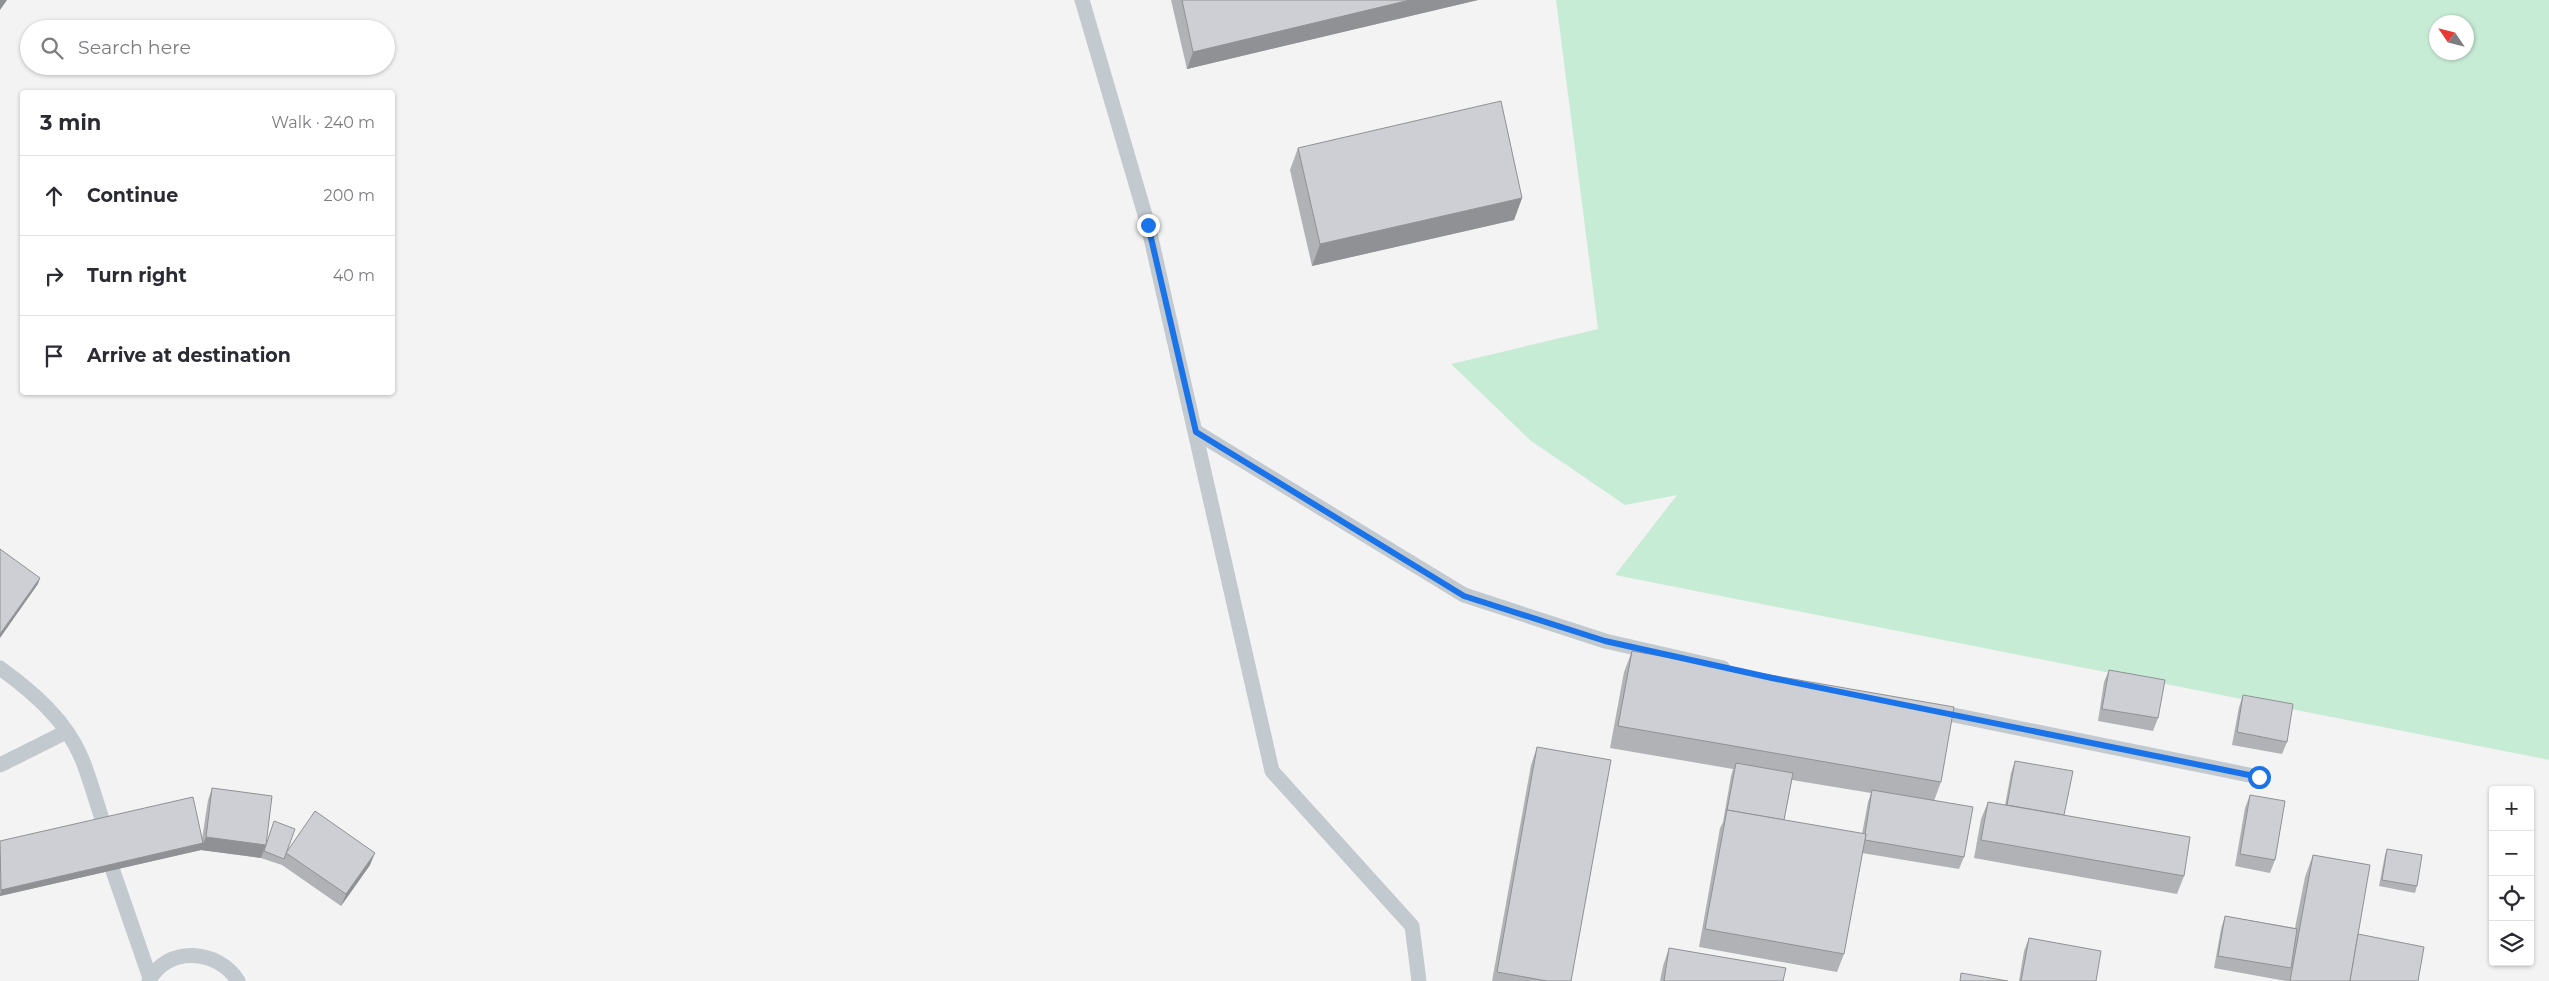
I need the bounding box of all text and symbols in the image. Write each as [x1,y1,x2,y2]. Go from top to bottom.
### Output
north arrow [2429,15,2474,60]
search box [20,20,395,75]
icon: search [38,34,66,62]
text: Search here [78,36,191,59]
text: 3 min [40,110,101,135]
text: Walk · 240 m [271,113,375,132]
icon: ahead [40,182,68,210]
text: Continue [87,184,178,207]
text: 200 m [324,186,375,205]
route end [1137,214,1160,237]
icon: right [40,262,68,290]
text: Turn right [87,264,187,287]
text: 40 m [333,266,375,285]
icon: arrive [40,342,68,370]
text: Arrive at destination [87,344,291,367]
route start [2248,766,2271,789]
map controls [2489,786,2534,966]
button: + [2489,786,2534,831]
button: − [2489,831,2534,876]
button: locate [2489,876,2534,921]
button: layers [2489,921,2534,966]

